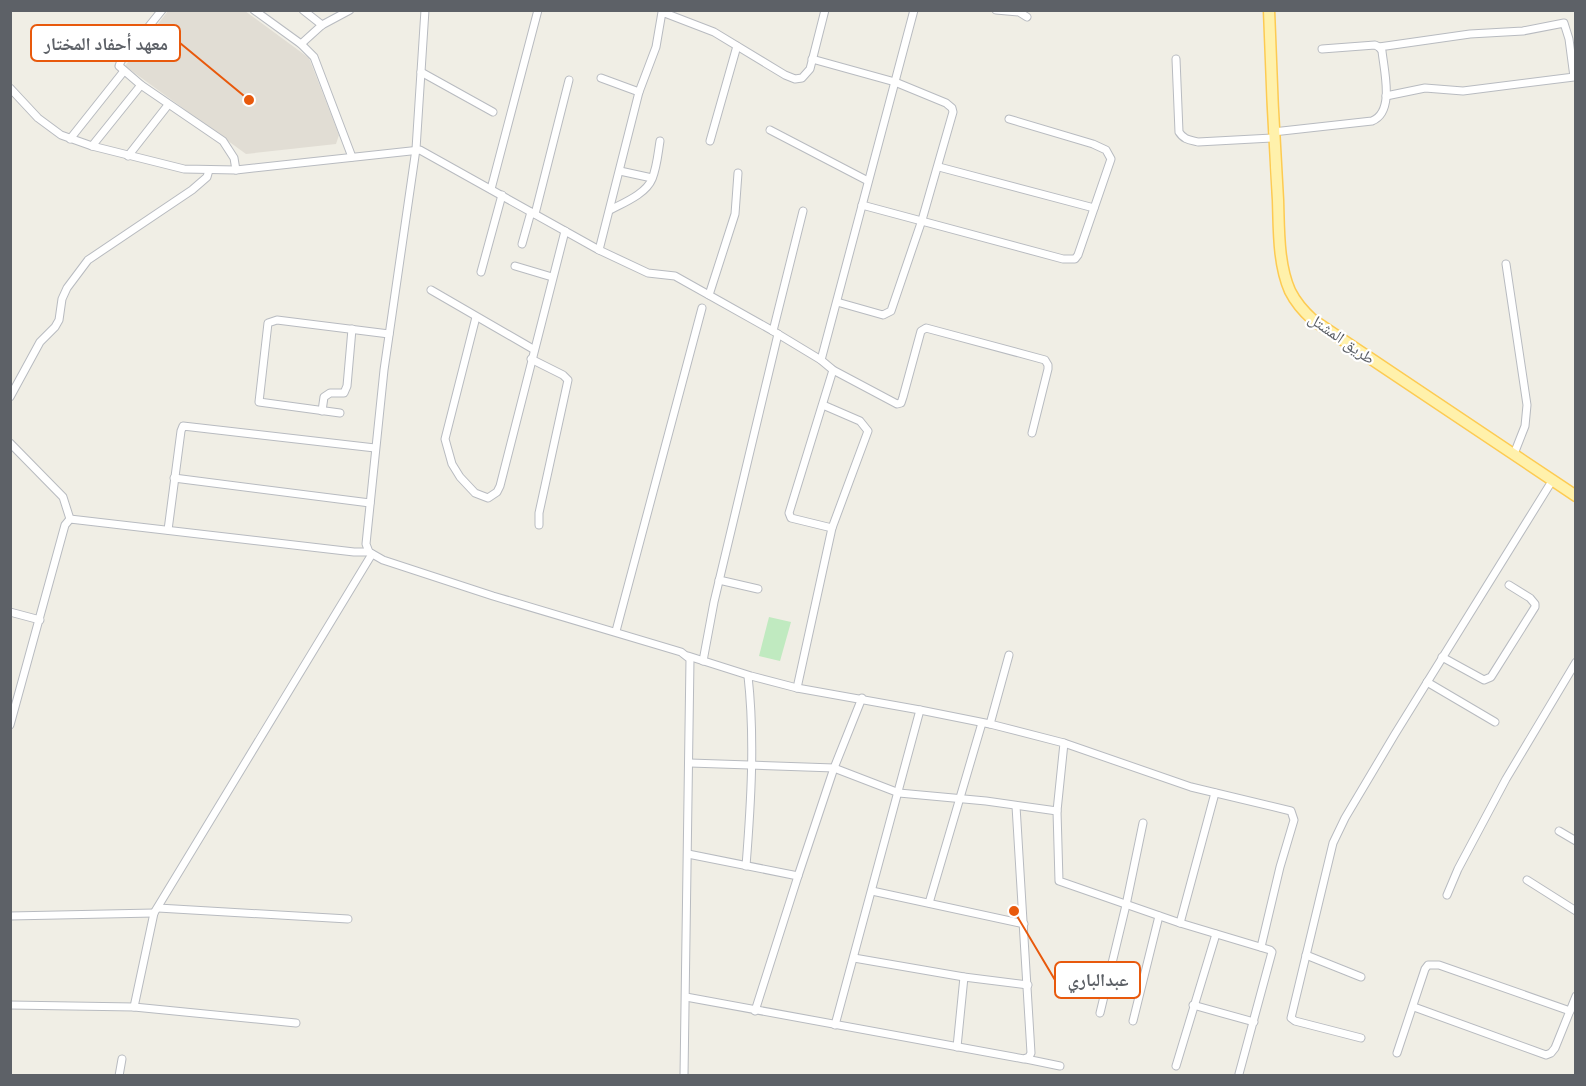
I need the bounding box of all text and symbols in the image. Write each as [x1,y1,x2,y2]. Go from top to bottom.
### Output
callout: معهد أحفاد المختار [31,25,180,61]
text: معهد أحفاد المختار [43,31,168,56]
street label: طريق المشتل [1304,307,1380,370]
callout: عبدالباري [1055,962,1140,998]
text: عبدالباري [1068,967,1128,994]

